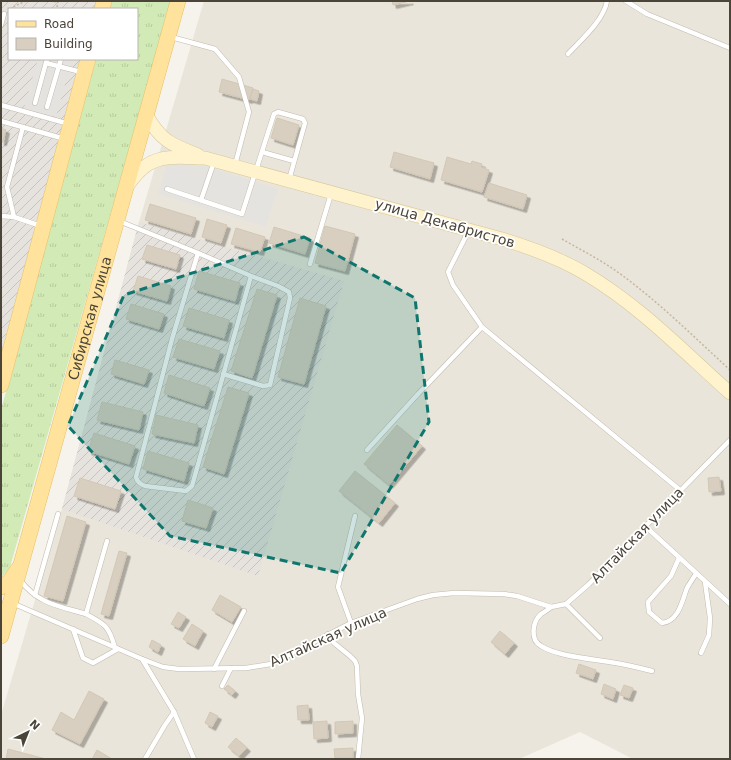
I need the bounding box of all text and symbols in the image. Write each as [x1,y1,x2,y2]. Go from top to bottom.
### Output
legend [8,8,138,60]
text: Road [44,17,74,31]
text: Building [44,37,93,51]
street label: улица Декабристов [373,195,517,251]
street label: Сибирская улица [65,254,114,382]
street label: Алтайская улица [587,484,687,586]
street label: Алтайская улица [267,604,389,670]
north arrow [8,712,48,752]
text: N [27,717,42,733]

